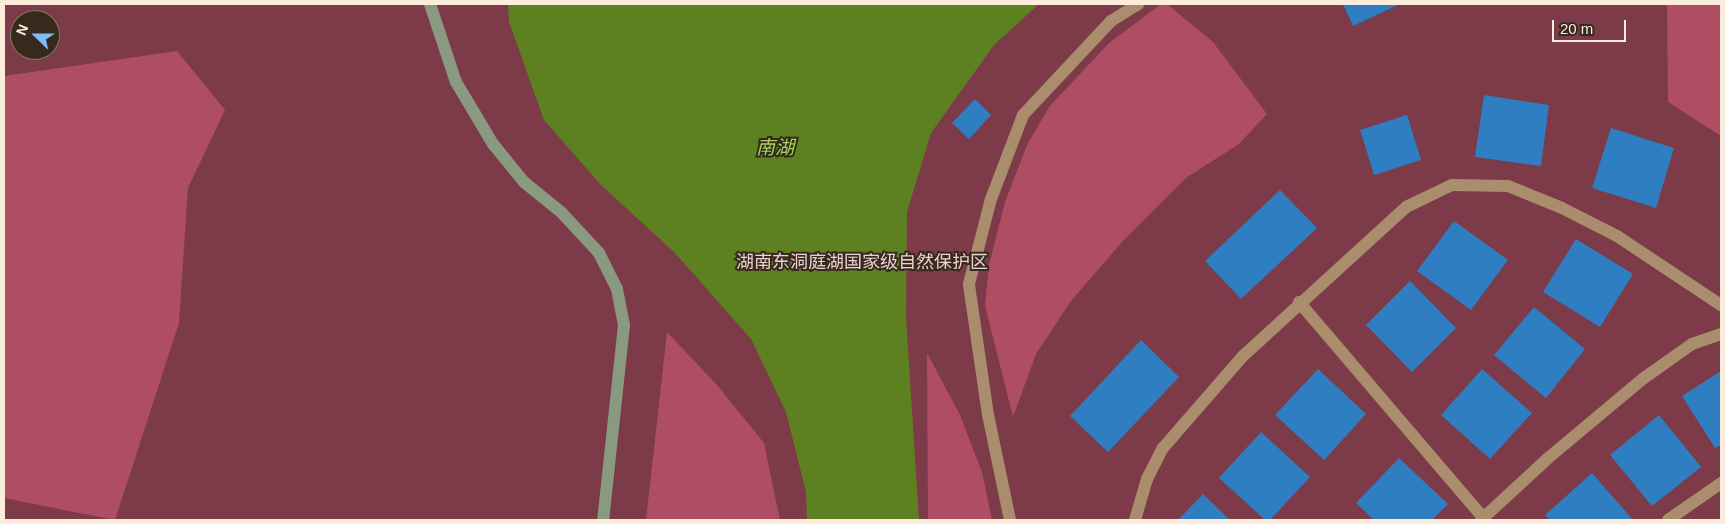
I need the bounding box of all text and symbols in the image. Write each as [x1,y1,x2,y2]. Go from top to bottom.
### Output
north arrow [10,10,60,60]
scale bar [1555,10,1629,42]
text: 20 m [1560,20,1593,37]
text: N [13,22,31,37]
water label: 南湖 [756,137,794,159]
park label: 湖南东洞庭湖国家级自然保护区 [736,251,988,273]

